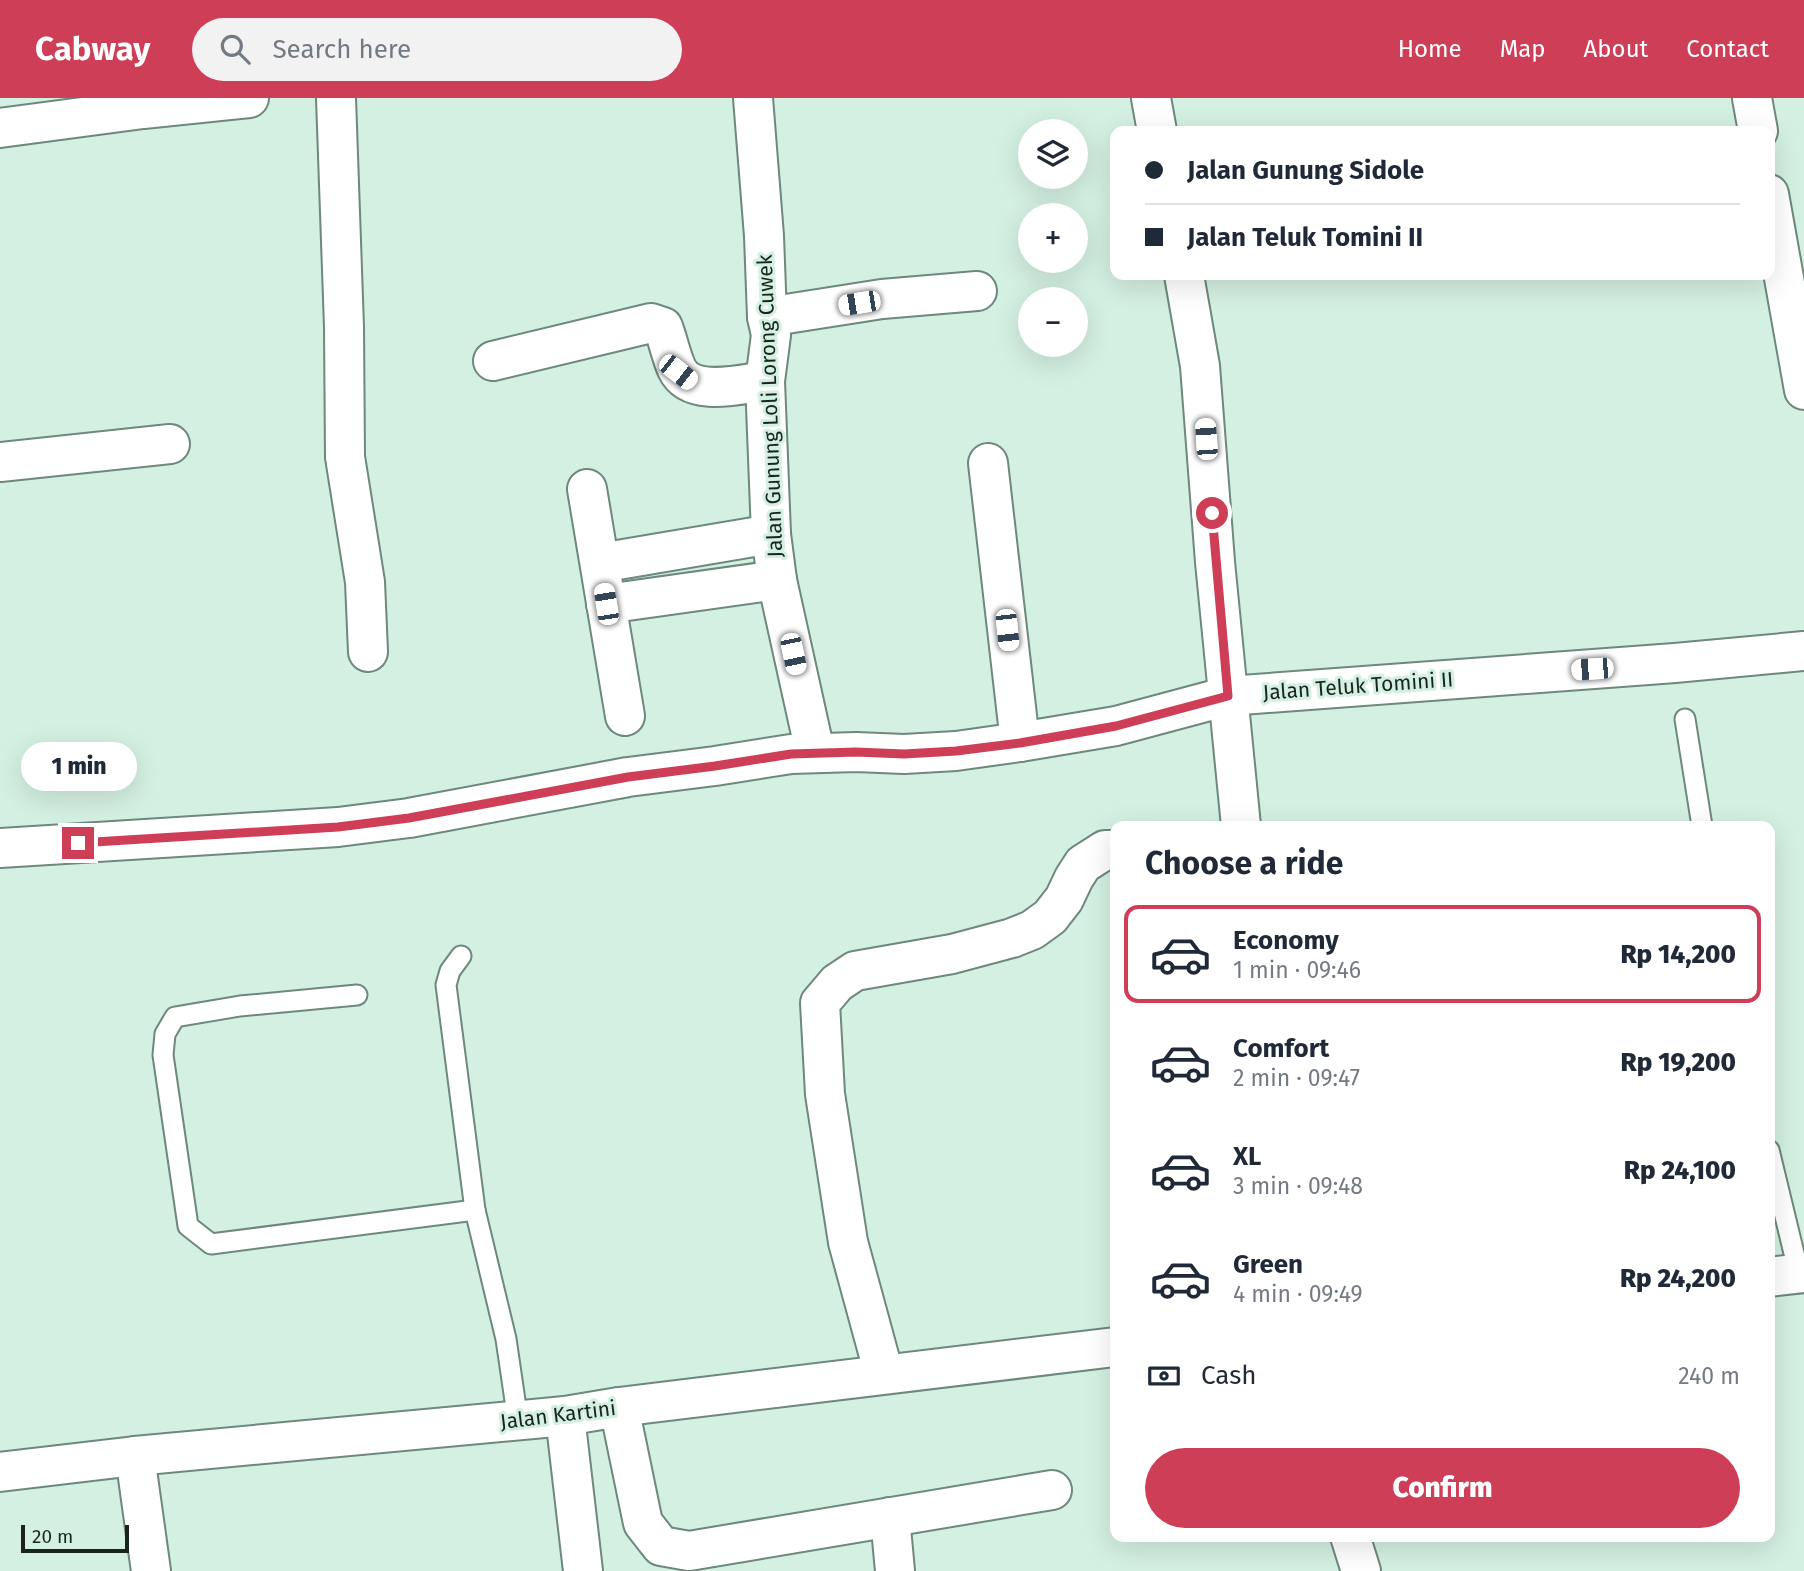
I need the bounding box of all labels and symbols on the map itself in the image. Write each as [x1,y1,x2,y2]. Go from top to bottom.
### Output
street label: Jalan Gunung Loli Lorong Cuwek [752,254,788,558]
car [837,289,882,317]
car [655,351,702,393]
car [1195,417,1218,461]
route start [1196,497,1228,529]
car [593,582,620,626]
car [995,608,1020,652]
car [779,631,808,677]
car [1571,657,1614,681]
street label: Jalan Teluk Tomini II [1262,666,1454,706]
callout: 1 min [20,742,136,790]
route end [62,827,94,859]
street label: Jalan Kartini [499,1395,617,1435]
scale bar [21,1522,130,1554]

